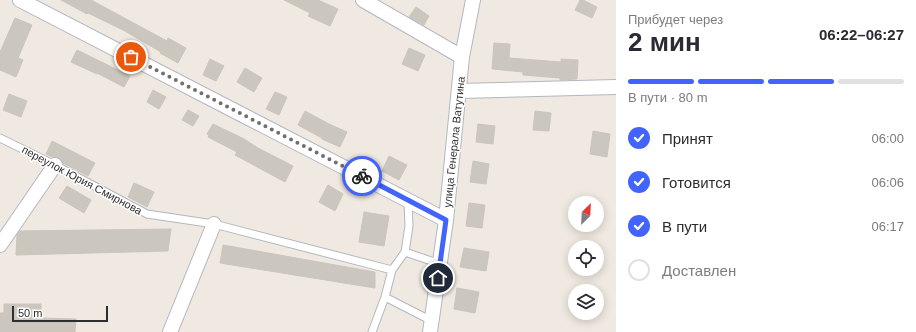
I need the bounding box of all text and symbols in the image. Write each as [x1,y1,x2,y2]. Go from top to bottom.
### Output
text: Прибудет через [628,12,723,27]
text: 06:22–06:27 [819,26,904,43]
text: 2 мин [628,27,701,57]
pin [114,40,148,74]
icon: bag [120,46,142,68]
street label: улица Генерала Ватутина [441,75,467,208]
text: В пути · 80 m [628,90,708,105]
icon: check [628,127,650,149]
text: Принят [662,130,713,147]
text: 06:00 [871,131,904,146]
street label: переулок Юрия Смирнова [20,143,145,217]
courier [342,156,382,196]
icon: bike [351,165,373,187]
icon: check [628,171,650,193]
text: Готовится [662,174,731,191]
text: 06:06 [871,175,904,190]
north arrow [568,196,604,232]
map controls [568,196,604,320]
icon: check [628,215,650,237]
text: В пути [662,218,707,235]
text: 06:17 [871,219,904,234]
button: locate [568,240,604,276]
pin [421,261,455,295]
text: Доставлен [662,262,736,279]
icon: home [427,267,449,289]
button: layers [568,284,604,320]
scale bar [12,304,108,323]
text: 50 m [18,307,42,319]

